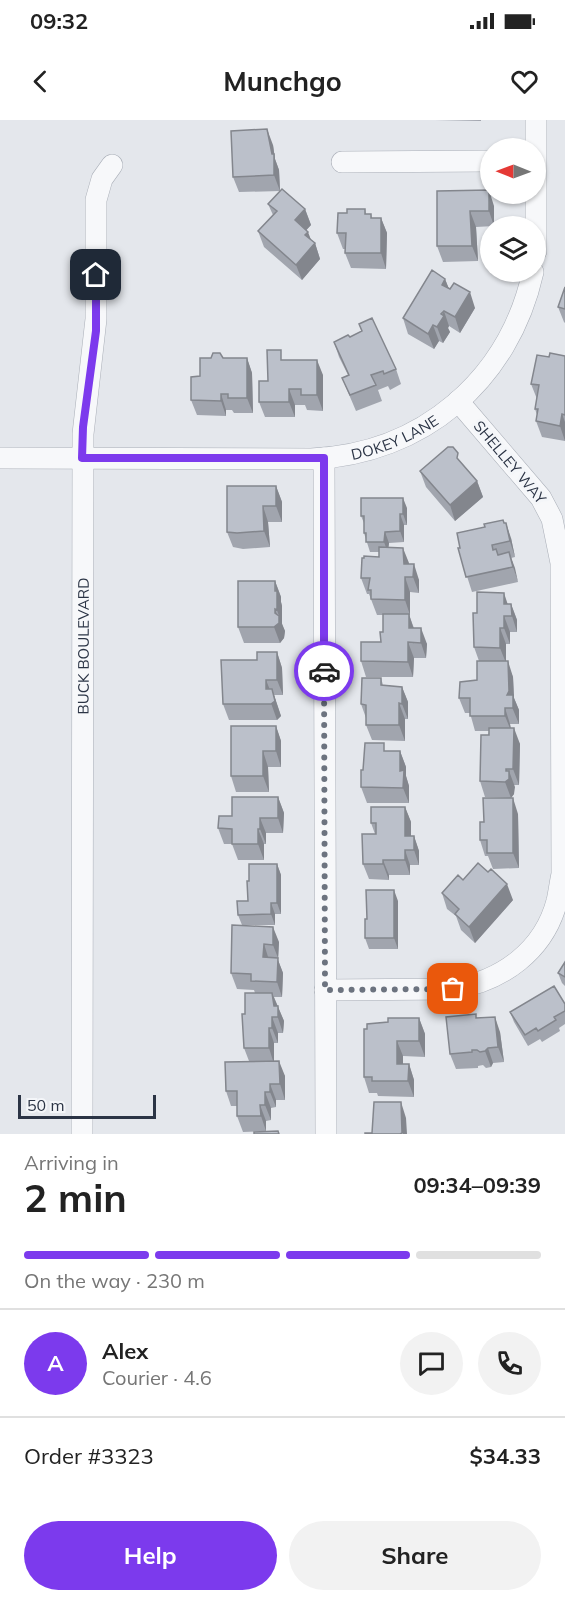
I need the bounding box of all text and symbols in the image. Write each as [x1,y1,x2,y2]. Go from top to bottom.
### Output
text: 09:32 [30,7,88,35]
text: Munchgo [223,64,342,98]
icon: back [24,65,57,98]
icon: heart [508,65,541,98]
north arrow [480,138,546,204]
map controls [480,138,546,282]
button: layers [480,216,546,282]
pin [70,249,121,300]
icon: home [79,258,112,291]
street label: DOKEY LANE [349,410,442,463]
street label: SHELLEY WAY [470,417,551,508]
street label: BUCK BOULEVARD [73,578,92,714]
courier [294,641,354,701]
icon: car [308,655,341,688]
pin [427,963,478,1014]
icon: bag [436,972,469,1005]
scale bar [18,1092,156,1120]
text: 50 m [27,1095,64,1115]
text: Arriving in [24,1150,119,1175]
text: 09:34–09:39 [413,1171,541,1199]
text: 2 min [24,1173,127,1222]
text: On the way · 230 m [24,1268,205,1293]
button: chat [400,1332,463,1395]
button: phone [478,1332,541,1395]
text: Alex [102,1337,148,1365]
text: A [47,1349,64,1377]
text: Courier · 4.6 [102,1365,212,1390]
text: Order #3323 [24,1442,154,1470]
text: $34.33 [470,1442,541,1470]
button: Help [24,1521,277,1590]
button: Share [289,1521,541,1590]

